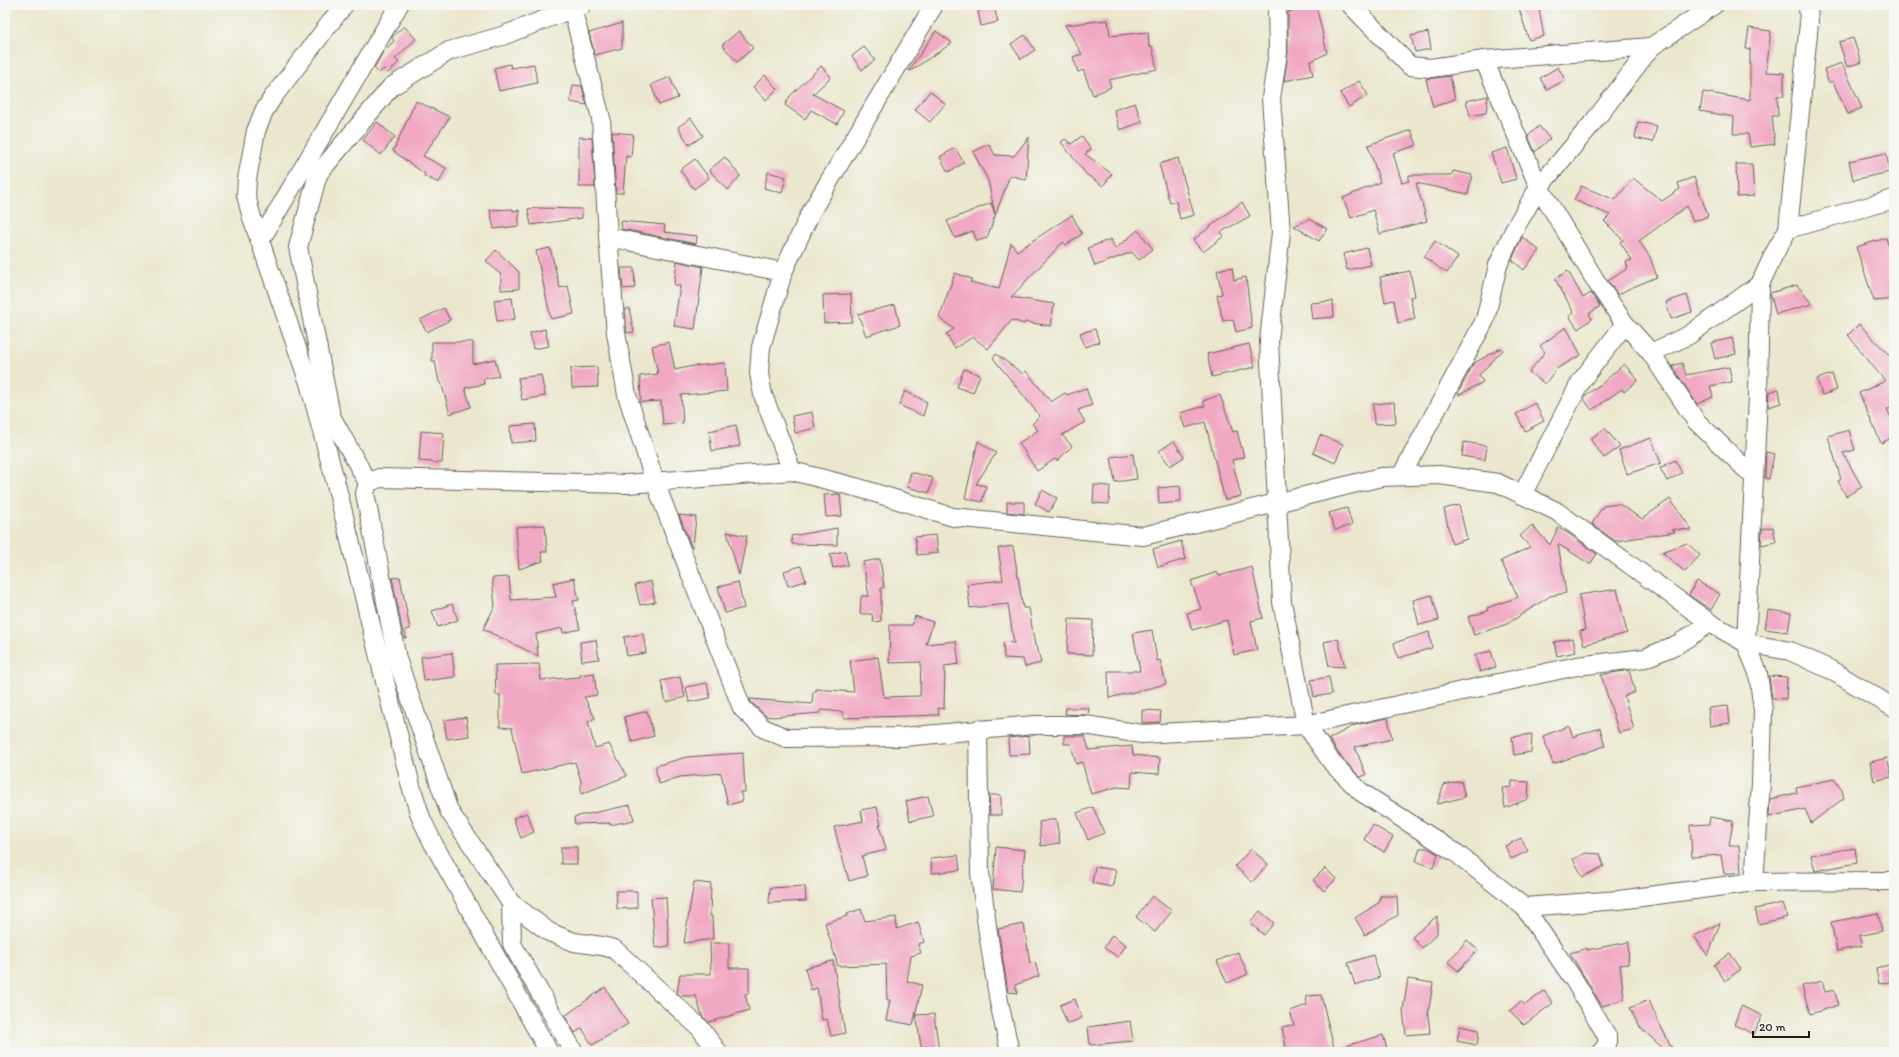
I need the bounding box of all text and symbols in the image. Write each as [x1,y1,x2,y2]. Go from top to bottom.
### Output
scale bar [1753,1013,1809,1039]
text: 20 m [1759,1020,1786,1034]

